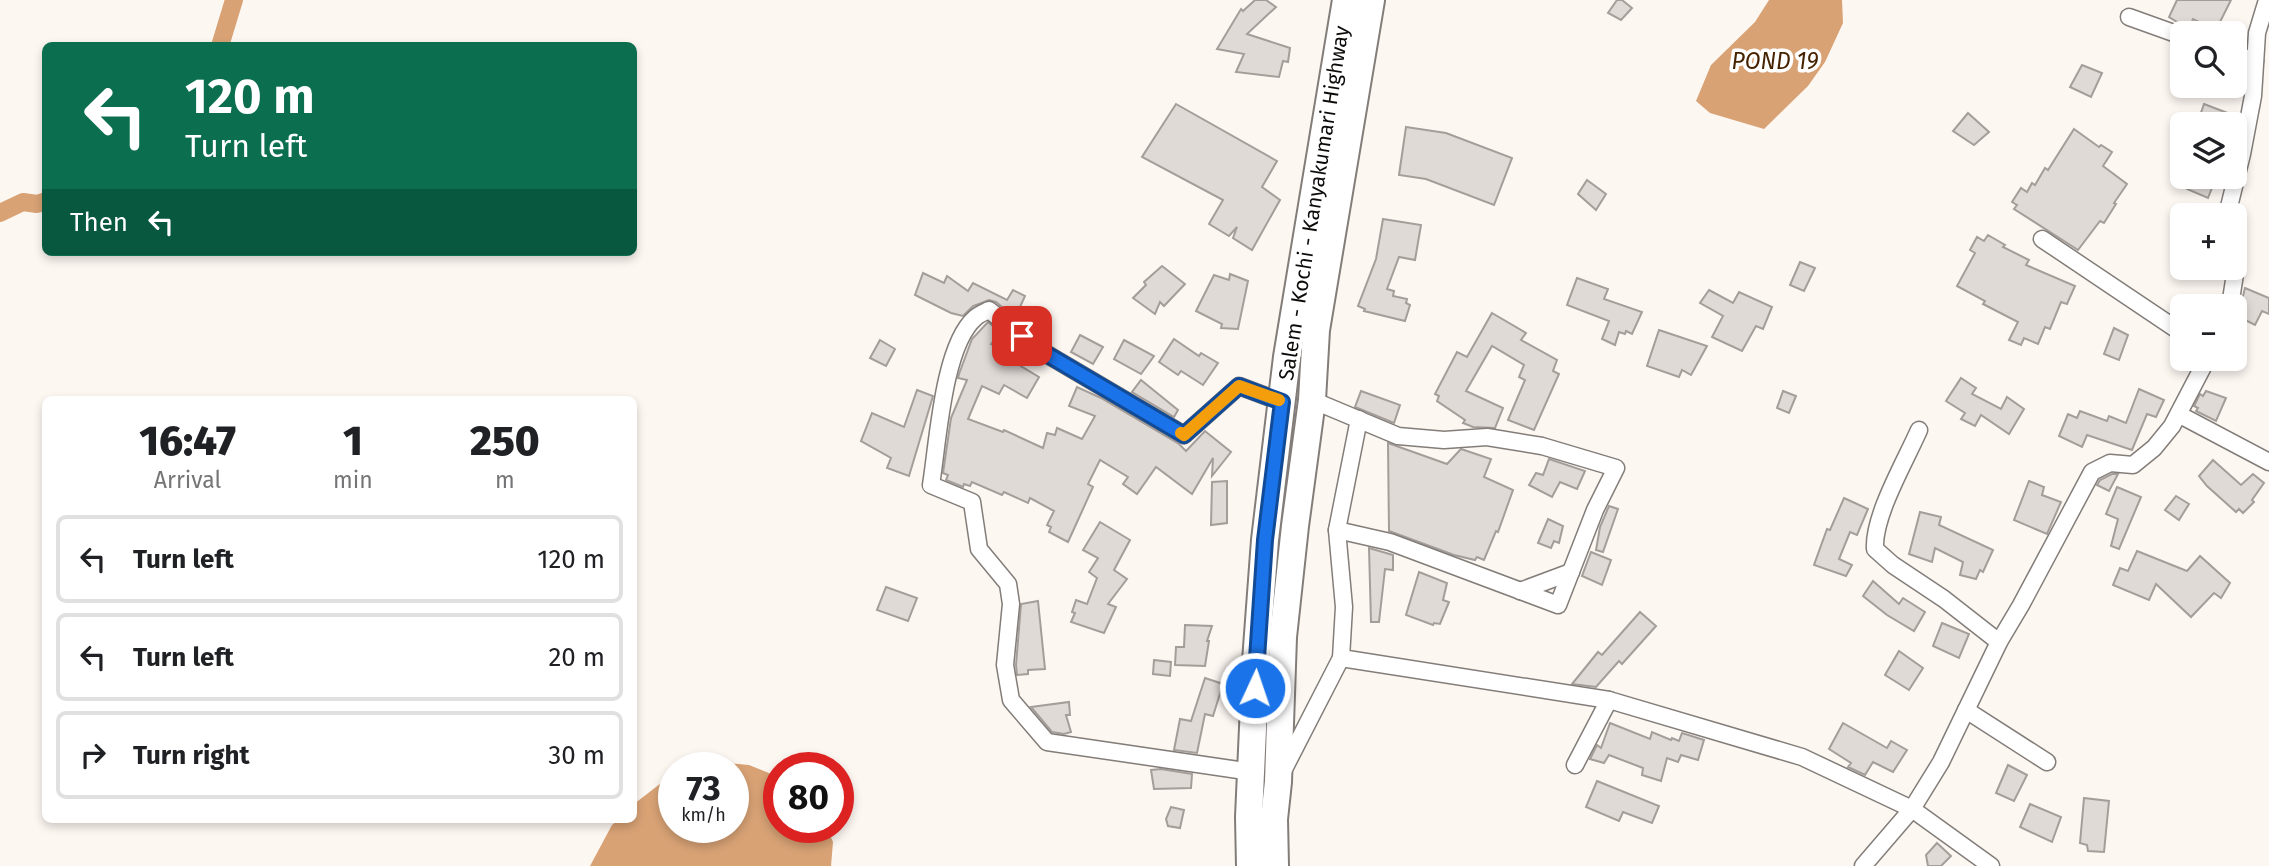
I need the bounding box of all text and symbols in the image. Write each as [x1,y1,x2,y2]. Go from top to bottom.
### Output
map controls [2170,21,2247,371]
button: search [2170,21,2247,98]
street label: Salem - Kochi - Kanyakumari Highway [1273,23,1355,382]
water label: POND 19 [1732,47,1819,75]
text: 120 m [185,67,315,126]
icon: left [70,70,161,161]
button: layers [2170,112,2247,189]
text: Turn left [185,127,307,165]
icon: left [142,203,180,241]
button: + [2170,203,2247,280]
text: Then [70,207,128,238]
button: − [2170,294,2247,371]
pin [992,306,1052,366]
icon: arrive [1003,317,1041,355]
text: 16:47 [139,416,236,466]
text: 1 [343,416,363,466]
text: 250 [470,416,540,466]
text: Arrival [154,466,221,494]
text: min [333,466,373,494]
text: m [495,466,515,494]
icon: left [74,540,112,578]
text: Turn left [133,544,234,575]
text: 120 m [537,544,605,575]
icon: left [74,638,112,676]
text: Turn left [133,642,234,673]
text: 20 m [548,642,605,673]
position arrow [1218,651,1292,725]
icon: right [74,736,112,774]
text: Turn right [133,740,250,771]
text: 30 m [548,740,605,771]
speed limit sign: 80 [763,752,854,843]
text: 73 [686,767,721,809]
text: km/h [681,804,726,826]

